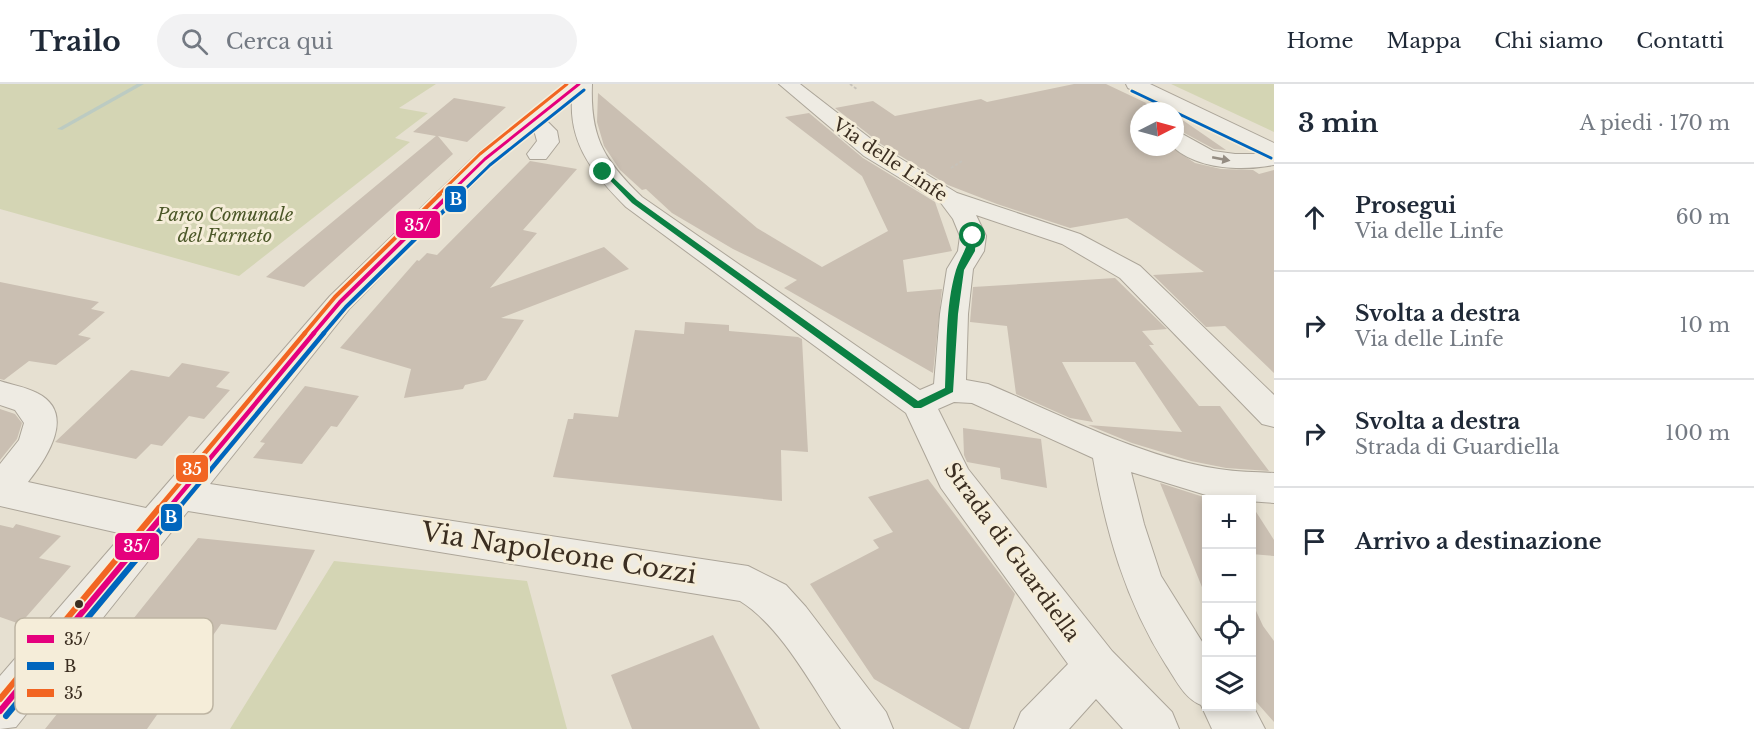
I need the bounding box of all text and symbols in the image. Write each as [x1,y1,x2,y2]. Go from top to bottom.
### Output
search box [157,14,577,68]
text: Trailo [30,24,121,59]
icon: search [178,25,211,58]
text: Cerca qui [226,28,333,55]
text: Home [1286,28,1354,54]
text: Mappa [1387,28,1461,54]
text: Chi siamo [1494,28,1603,54]
text: Contatti [1636,28,1724,54]
north arrow [1130,102,1184,156]
text: 3 min [1298,107,1379,139]
text: A piedi · 170 m [1580,111,1730,135]
street label: Via delle Linfe [828,113,952,207]
one-way arrow [1212,155,1231,164]
route end [589,158,615,184]
line badge: B [444,185,467,213]
text: B [450,189,463,209]
text: Prosegui [1355,192,1456,219]
icon: ahead [1298,201,1331,234]
park label: Parco Comunale del Farneto [156,204,293,247]
text: 60 m [1676,205,1730,229]
line badge: 35/ [395,210,441,239]
text: 35/ [404,215,432,235]
text: Via delle Linfe [1355,219,1504,243]
route start [959,222,985,248]
text: Svolta a destra [1355,300,1520,327]
icon: right [1298,309,1331,342]
text: 10 m [1680,313,1730,337]
text: Via delle Linfe [1355,327,1504,351]
text: Svolta a destra [1355,408,1520,435]
icon: right [1298,417,1331,450]
text: 100 m [1665,421,1730,445]
text: Strada di Guardiella [1355,435,1559,459]
line badge: 35 [175,454,209,483]
street label: Strada di Guardiella [938,458,1086,647]
text: 35 [182,459,202,479]
map controls [1202,495,1256,711]
button: + [1202,495,1256,549]
line badge: B [160,503,183,532]
text: B [165,507,178,527]
street label: Via Napoleone Cozzi [418,515,699,591]
icon: arrive [1298,525,1331,558]
text: Arrivo a destinazione [1355,528,1602,555]
line badge: 35/ [114,532,160,561]
text: 35/ [123,536,151,556]
button: − [1202,549,1256,603]
unlabelled marker [73,598,85,610]
button: locate [1202,603,1256,657]
legend [15,618,213,714]
text: 35/ [64,629,90,649]
text: B [64,656,76,676]
button: layers [1202,657,1256,711]
text: 35 [64,683,83,703]

